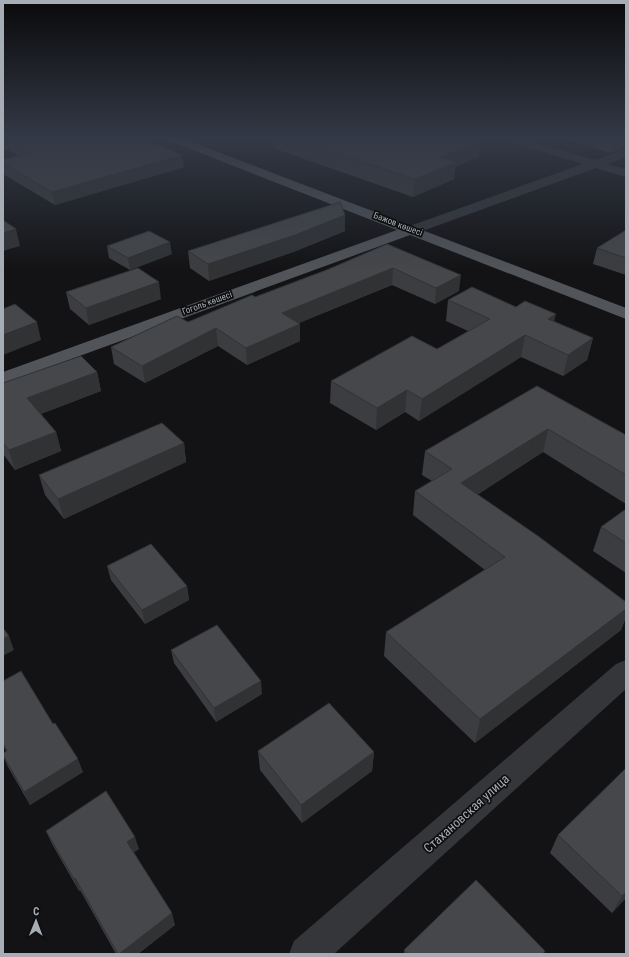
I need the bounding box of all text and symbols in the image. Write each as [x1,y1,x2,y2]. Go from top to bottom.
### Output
street label: Бажов көшесі [372,210,424,238]
street label: Гоголь көшесі [181,289,233,317]
street label: Стахановская улица [421,771,512,856]
north arrow [16,901,56,941]
text: С [33,905,39,918]

